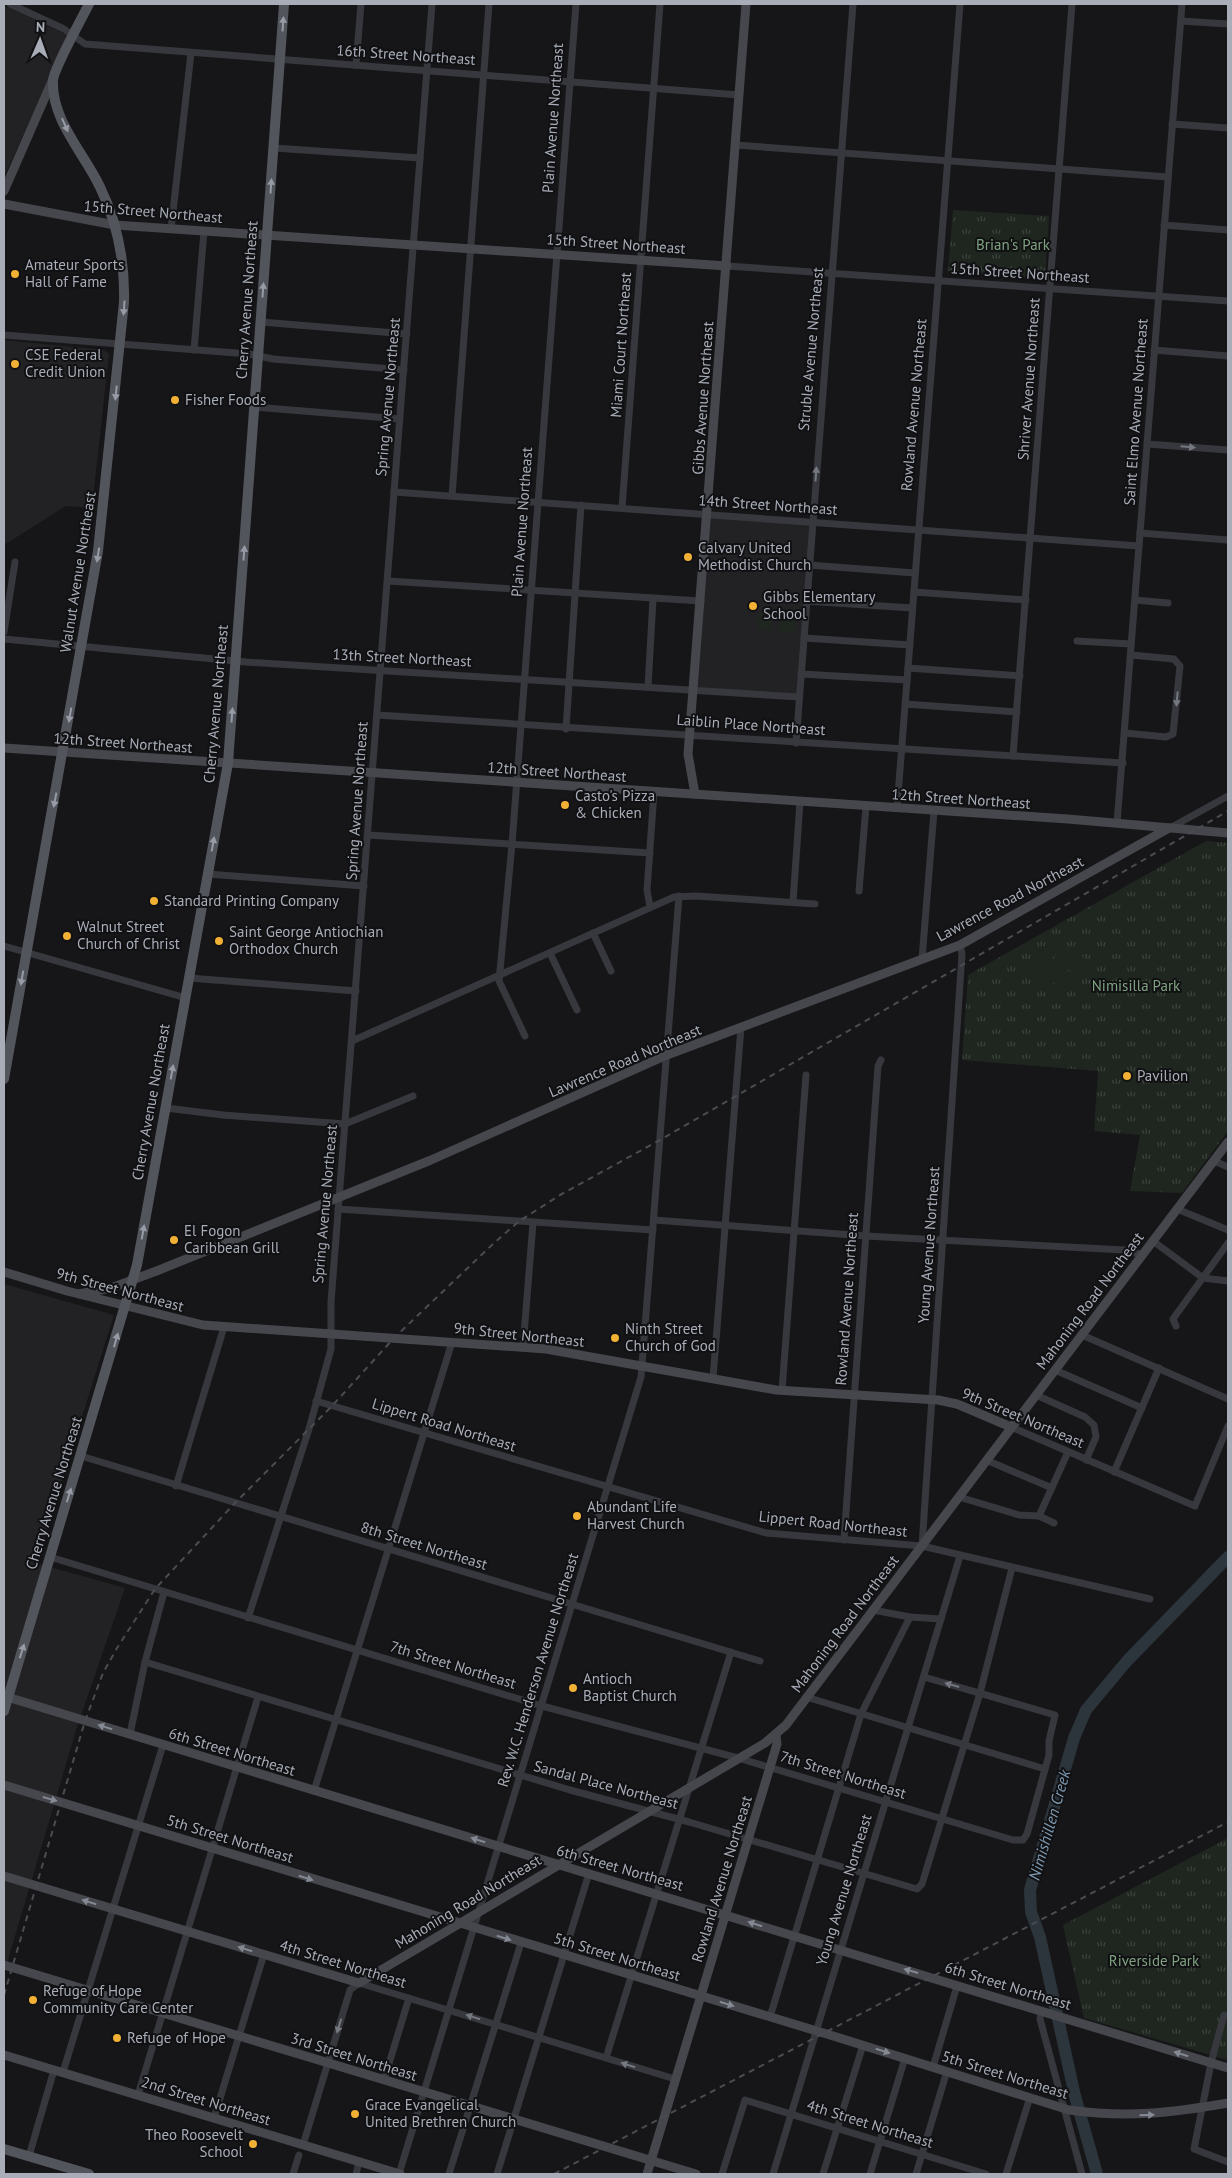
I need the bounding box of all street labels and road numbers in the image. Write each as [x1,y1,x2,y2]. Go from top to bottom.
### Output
street label: 16th Street Northeast [336,40,476,69]
street label: Plain Avenue Northeast [538,42,567,194]
street label: 15th Street Northeast [83,196,223,227]
street label: Cherry Avenue Northeast [231,220,262,380]
street label: 15th Street Northeast [546,229,686,258]
street label: 15th Street Northeast [950,258,1090,287]
street label: Struble Avenue Northeast [794,266,827,432]
street label: Miami Court Northeast [606,272,635,418]
street label: Shriver Avenue Northeast [1013,297,1044,461]
street label: Spring Avenue Northeast [371,317,404,477]
street label: Rowland Avenue Northeast [896,318,931,492]
street label: Saint Elmo Avenue Northeast [1119,318,1152,506]
street label: Gibbs Avenue Northeast [688,321,717,475]
street label: Plain Avenue Northeast [507,446,536,598]
street label: Walnut Avenue Northeast [55,490,100,654]
street label: 14th Street Northeast [698,490,838,519]
street label: Cherry Avenue Northeast [199,624,232,784]
street label: 13th Street Northeast [332,644,472,671]
street label: Laiblin Place Northeast [676,710,826,739]
street label: Spring Avenue Northeast [341,721,372,881]
street label: 12th Street Northeast [53,728,193,757]
street label: 12th Street Northeast [487,757,627,786]
street label: 12th Street Northeast [891,784,1031,813]
street label: Lawrence Road Northeast [933,852,1087,945]
street label: Lawrence Road Northeast [546,1020,704,1101]
street label: Cherry Avenue Northeast [127,1022,174,1182]
street label: Spring Avenue Northeast [308,1124,341,1284]
street label: Young Avenue Northeast [914,1166,943,1324]
street label: Rowland Avenue Northeast [831,1212,862,1386]
street label: Mahoning Road Northeast [1032,1228,1148,1373]
street label: 9th Street Northeast [54,1263,186,1316]
street label: 9th Street Northeast [453,1318,585,1351]
street label: 9th Street Northeast [959,1383,1087,1452]
street label: Lippert Road Northeast [370,1394,518,1455]
street label: Cherry Avenue Northeast [21,1414,86,1572]
street label: Lippert Road Northeast [758,1506,908,1541]
street label: 8th Street Northeast [359,1517,490,1574]
street label: Rev. W.C. Henderson Avenue Northeast [493,1551,582,1789]
street label: Mahoning Road Northeast [787,1551,903,1696]
street label: 7th Street Northeast [388,1636,519,1693]
street label: 6th Street Northeast [167,1723,298,1780]
street label: 7th Street Northeast [778,1746,909,1803]
street label: Sandal Place Northeast [532,1756,681,1813]
street label: Rowland Avenue Northeast [687,1793,756,1964]
street label: 5th Street Northeast [165,1810,296,1867]
street label: Young Avenue Northeast [811,1812,876,1968]
street label: 6th Street Northeast [554,1840,686,1895]
street label: Mahoning Road Northeast [391,1850,544,1953]
street label: 5th Street Northeast [552,1928,683,1985]
street label: 4th Street Northeast [278,1935,409,1992]
street label: 6th Street Northeast [943,1957,1074,2014]
street label: 3rd Street Northeast [289,2028,420,2085]
street label: 5th Street Northeast [940,2046,1071,2103]
street label: 2nd Street Northeast [139,2072,273,2129]
street label: 4th Street Northeast [805,2095,936,2152]

